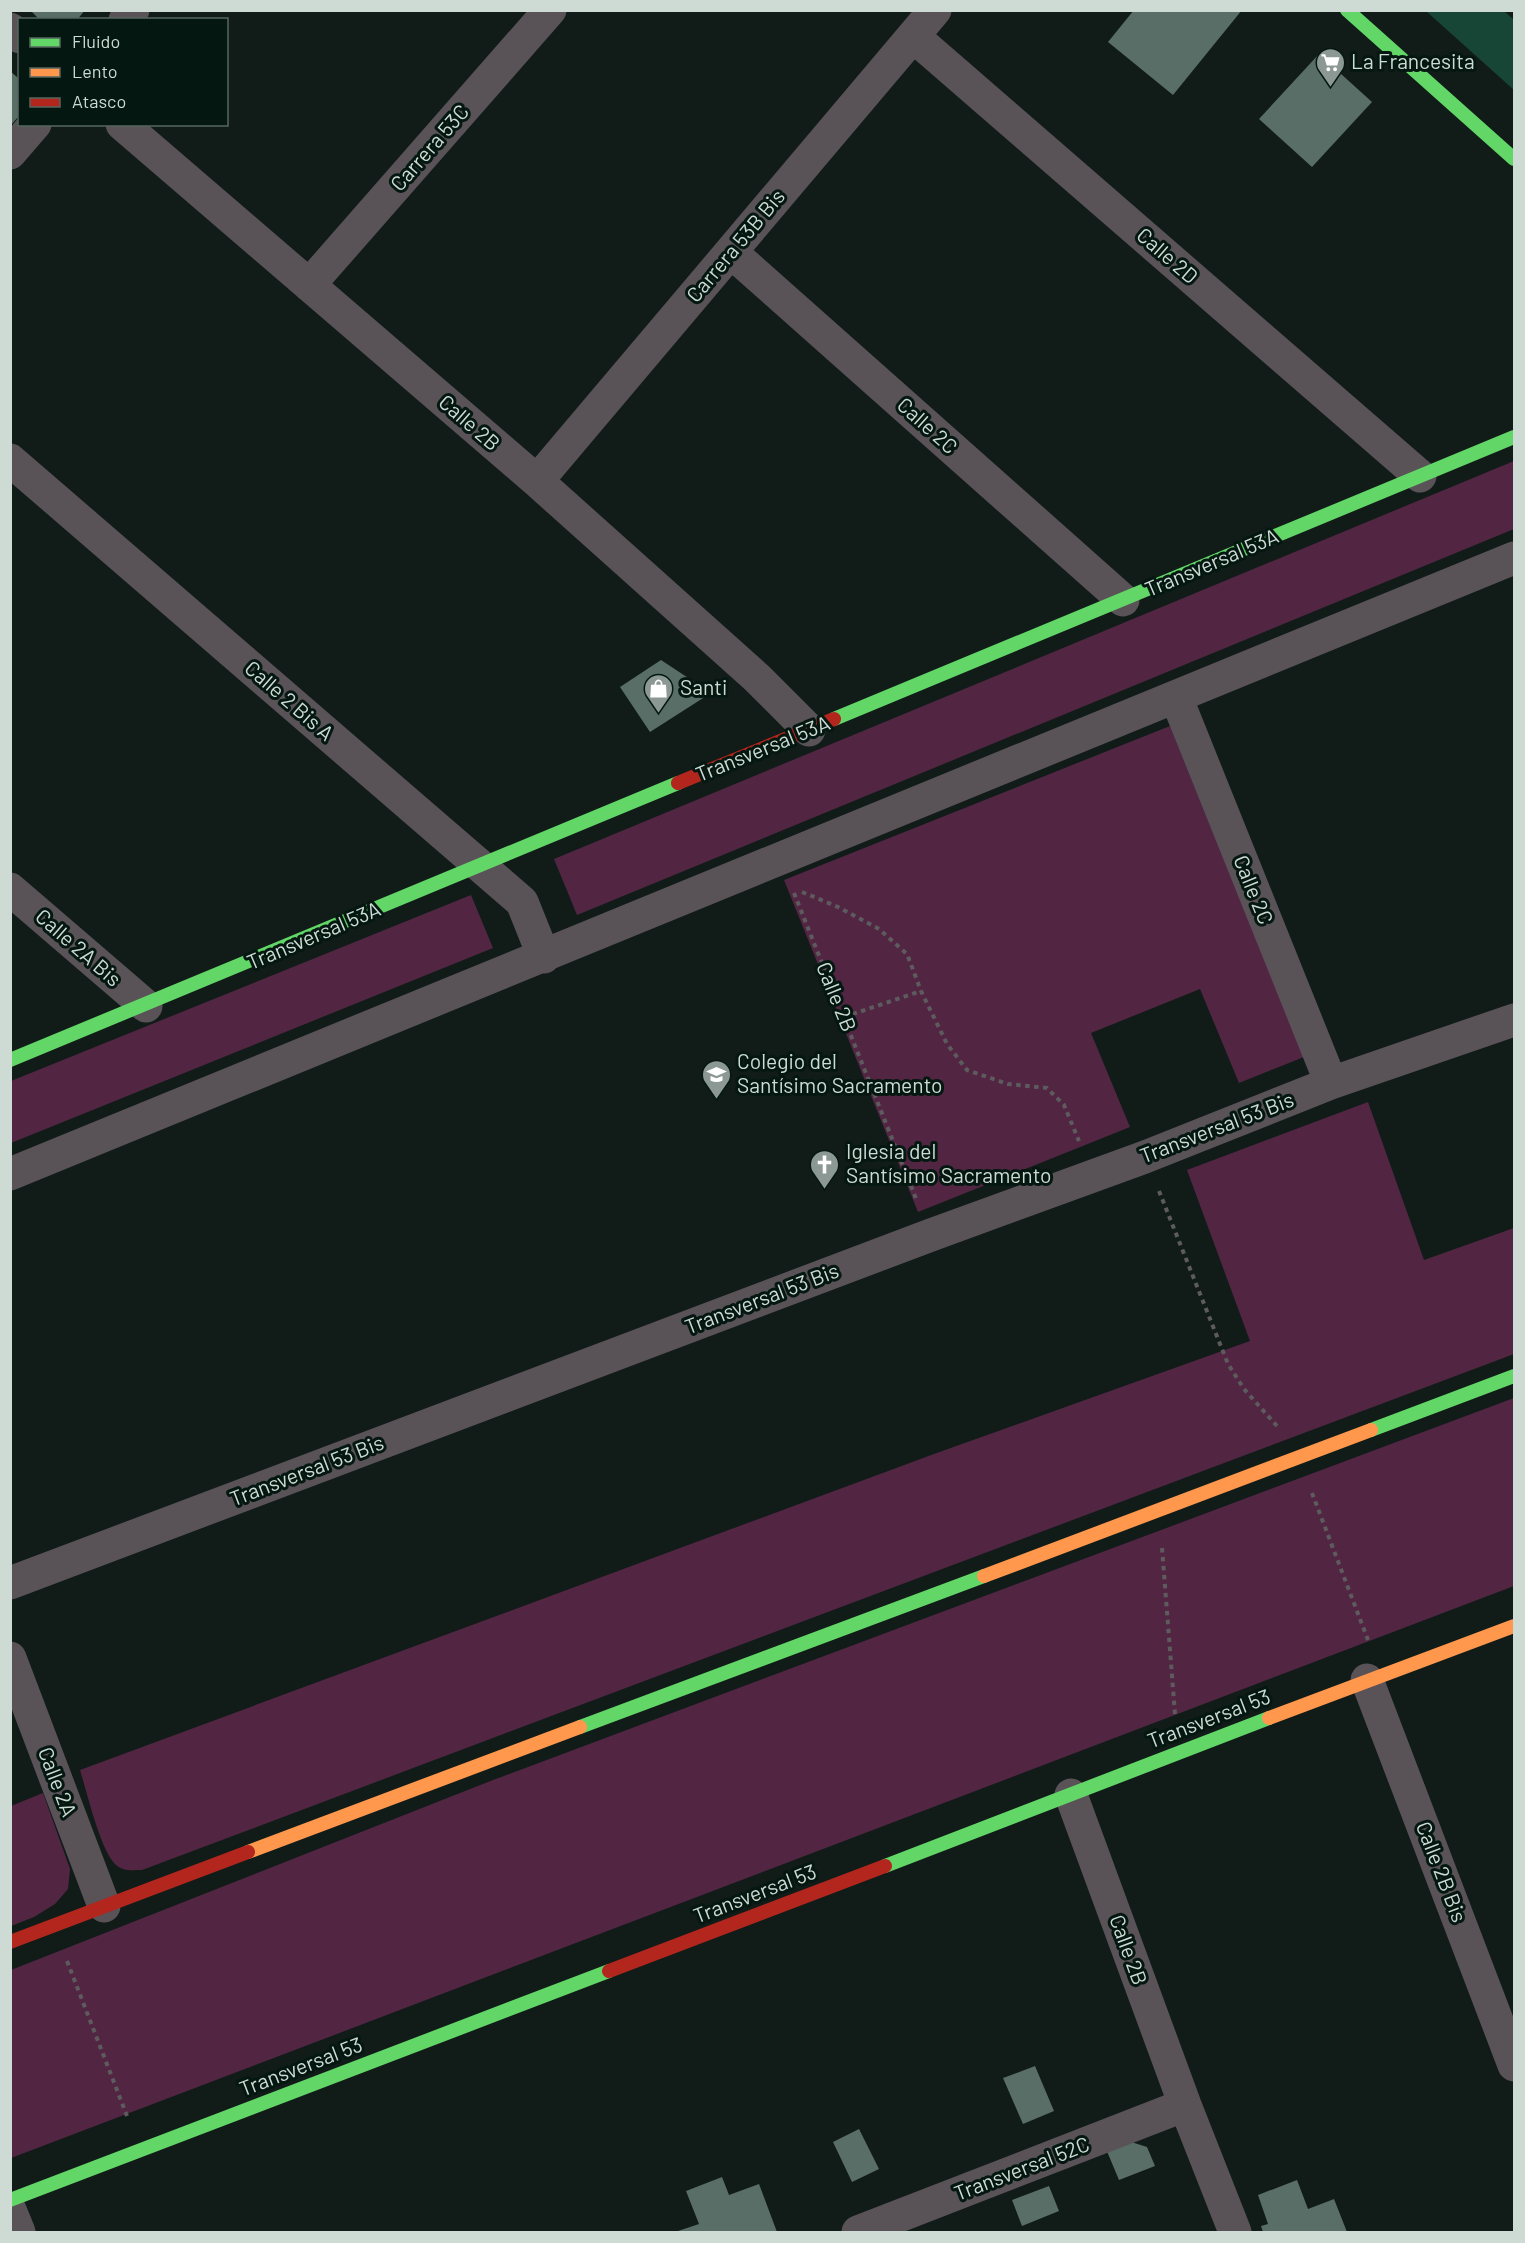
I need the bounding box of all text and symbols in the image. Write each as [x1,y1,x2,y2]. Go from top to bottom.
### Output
legend [18,18,228,126]
text: Fluido [72,30,120,52]
supermarket icon: La Francesita [1314,46,1346,88]
place label: La Francesita [1351,48,1475,73]
text: Lento [72,60,118,82]
text: Atasco [72,90,126,112]
street label: Carrera 53C [384,99,473,195]
street label: Carrera 53B Bis [680,183,789,307]
street label: Calle 2D [1132,222,1204,288]
street label: Calle 2B [434,389,506,455]
street label: Calle 2C [893,391,963,458]
street label: Transversal 53A [1141,522,1282,601]
street label: Calle 2 Bis A [240,655,340,745]
shop icon: Santi [643,672,675,714]
place label: Santi [680,674,727,699]
street label: Transversal 53A [692,709,833,786]
street label: Calle 2C [1229,851,1280,928]
street label: Transversal 53A [243,895,384,974]
street label: Calle 2A Bis [31,903,127,991]
street label: Calle 2B [812,958,863,1035]
place label: Colegio del Santísimo Sacramento [737,1048,942,1097]
school or university icon: Colegio del Santísimo Sacramento [700,1058,732,1100]
street label: Transversal 53 Bis [1136,1086,1297,1167]
place label: Iglesia del Santísimo Sacramento [846,1138,1051,1187]
church icon: Iglesia del Santísimo Sacramento [809,1148,841,1190]
street label: Transversal 53 Bis [681,1257,842,1338]
street label: Transversal 53 Bis [226,1429,387,1510]
street label: Transversal 53 [1143,1683,1274,1753]
street label: Calle 2A [34,1743,83,1820]
street label: Calle 2B Bis [1412,1818,1473,1925]
street label: Transversal 53 [689,1858,820,1928]
street label: Calle 2B [1105,1911,1154,1988]
street label: Transversal 53 [235,2031,366,2101]
street label: Transversal 52C [950,2130,1093,2205]

